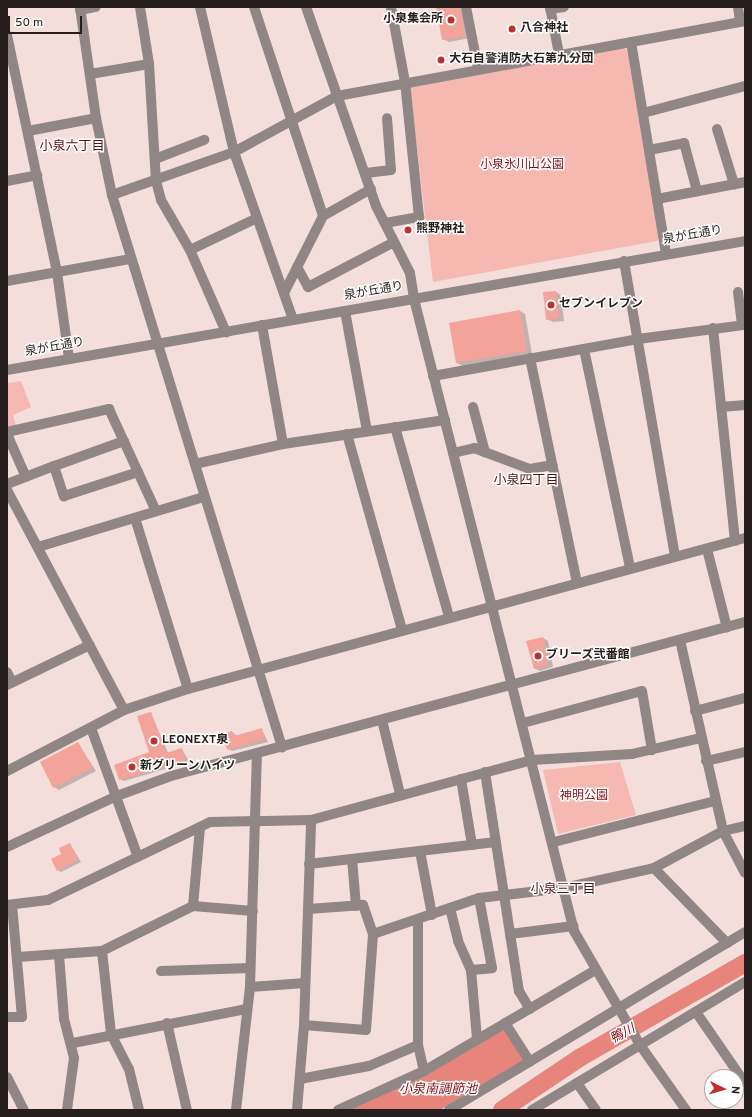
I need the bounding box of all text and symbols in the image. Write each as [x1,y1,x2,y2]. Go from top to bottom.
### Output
scale bar [10,8,84,34]
place label: 小泉集会所 [383,13,443,27]
text: 50 m [15,15,43,31]
marker: 小泉集会所 [446,15,456,25]
place label: 八合神社 [520,22,568,36]
marker: 八合神社 [507,24,517,34]
place label: 大石自警消防大石第九分団 [449,53,593,67]
marker: 大石自警消防大石第九分団 [436,55,446,65]
district label: 小泉六丁目 [40,139,104,155]
park label: 小泉氷川山公園 [480,159,564,173]
place label: 熊野神社 [416,223,464,237]
street label: 泉が丘通り [662,224,724,248]
marker: 熊野神社 [403,225,413,235]
street label: 泉が丘通り [343,280,405,304]
place label: セブンイレブン [559,298,643,312]
marker: セブンイレブン [546,300,556,310]
street label: 泉が丘通り [24,336,86,360]
district label: 小泉四丁目 [494,473,558,489]
place label: ブリーズ弐番館 [546,649,630,663]
marker: ブリーズ弐番館 [533,651,543,661]
place label: LEONEXT泉 [162,734,228,748]
marker: LEONEXT泉 [149,736,159,746]
place label: 新グリーンハイツ [140,760,236,774]
marker: 新グリーンハイツ [127,762,137,772]
park label: 神明公園 [560,790,608,804]
district label: 小泉三丁目 [531,882,595,898]
water label: 鴨川 [608,1022,638,1048]
north arrow [704,1069,744,1109]
water label: 小泉南調節池 [399,1082,477,1098]
text: N [728,1085,742,1095]

